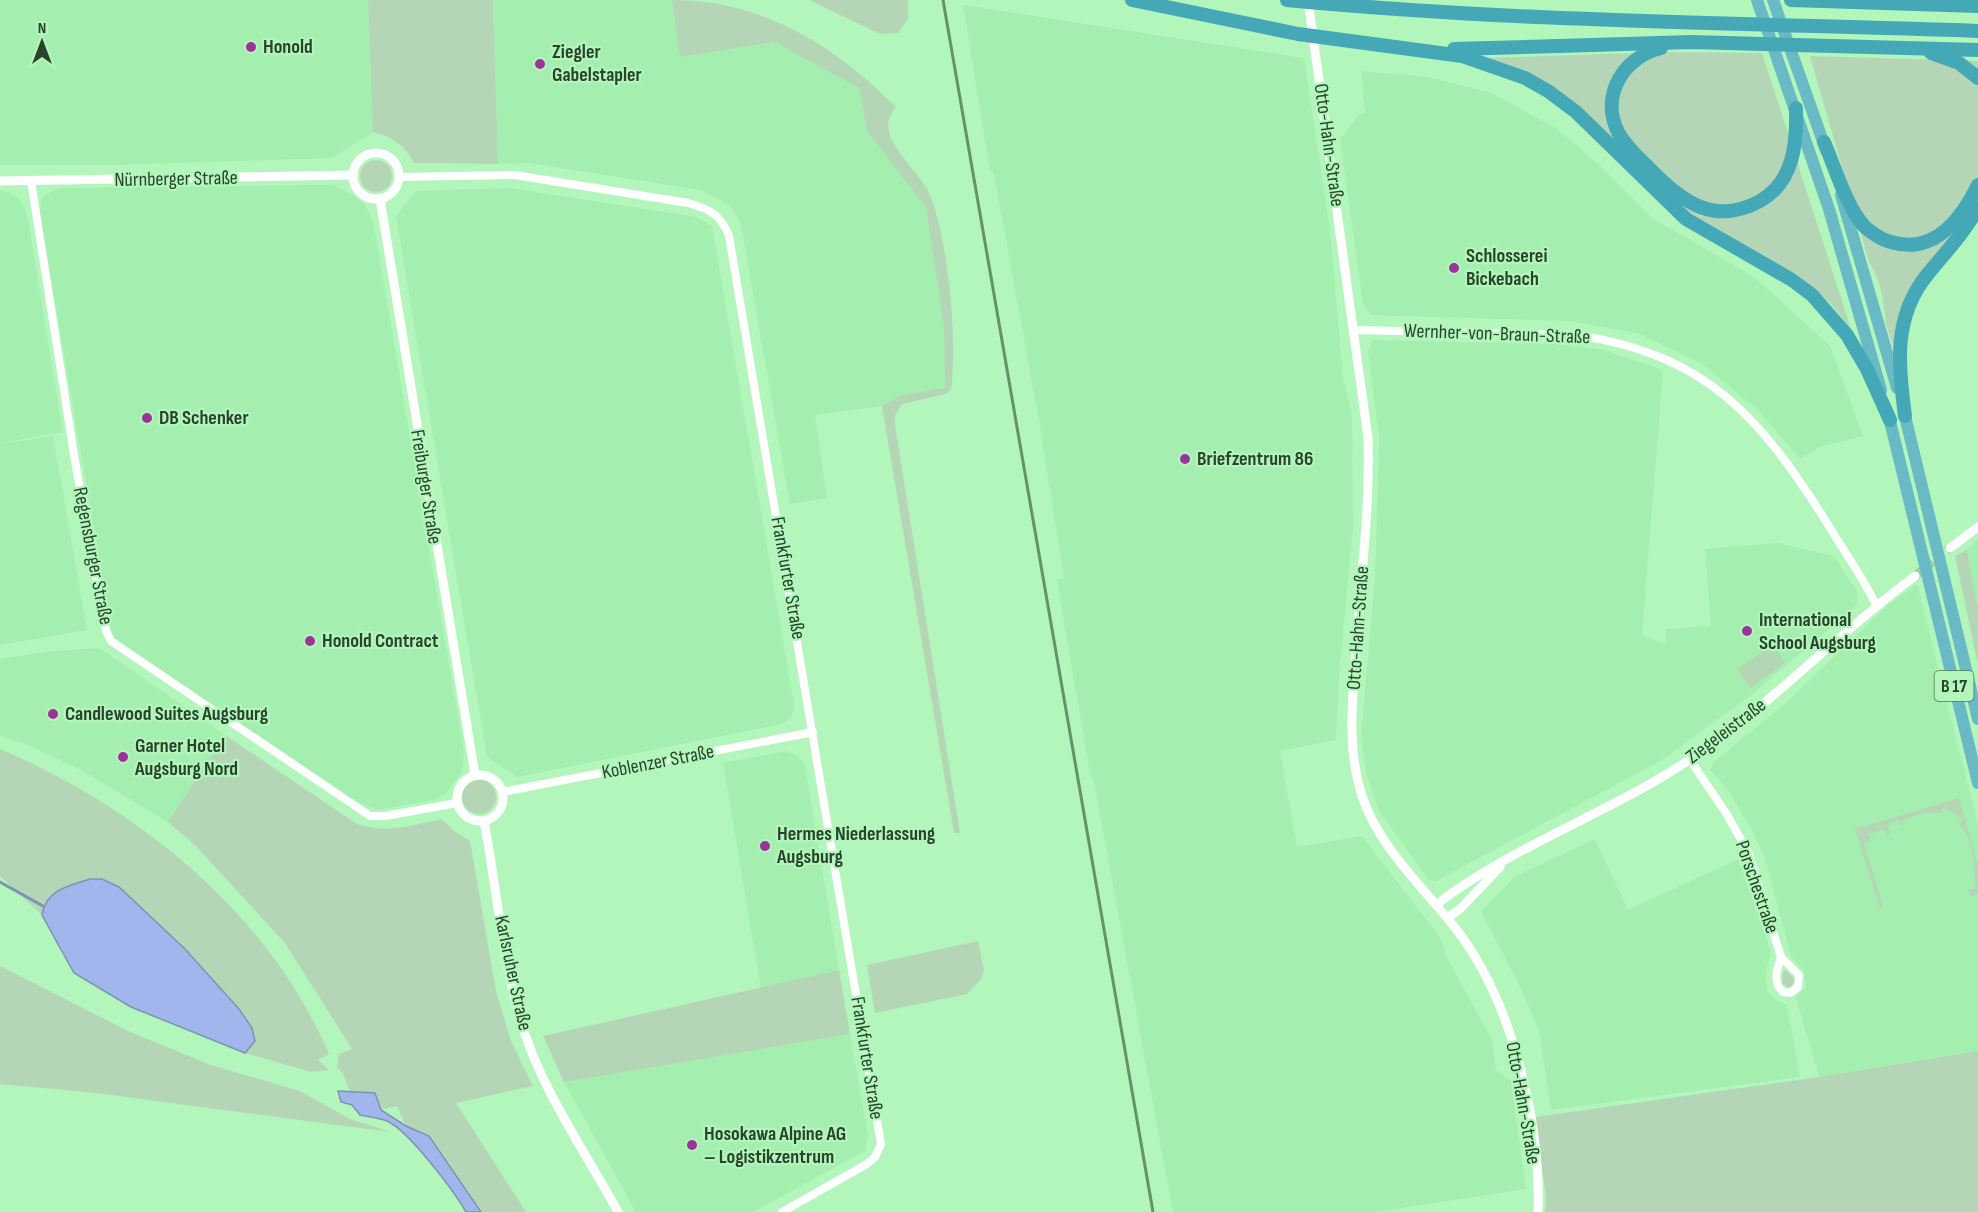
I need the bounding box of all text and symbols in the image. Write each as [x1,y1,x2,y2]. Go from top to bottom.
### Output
north arrow [12,12,72,72]
text: N [38,19,46,38]
place label: Honold [263,35,313,59]
marker: Honold [244,40,258,54]
place label: Ziegler Gabelstapler [552,40,642,87]
marker: Ziegler Gabelstapler [533,57,547,71]
street label: Otto-Hahn-Straße [1308,82,1350,208]
street label: Nürnberger Straße [114,166,238,192]
place label: Schlosserei Bickebach [1466,244,1547,291]
marker: Schlosserei Bickebach [1447,261,1461,275]
street label: Wernher-von-Braun-Straße [1403,319,1591,349]
place label: DB Schenker [159,406,249,430]
marker: DB Schenker [140,411,154,425]
street label: Freiburger Straße [405,428,447,546]
place label: Briefzentrum 86 [1197,447,1313,471]
marker: Briefzentrum 86 [1178,452,1192,466]
street label: Regensburger Straße [68,485,118,627]
street label: Frankfurter Straße [765,515,811,641]
street label: Otto-Hahn-Straße [1342,565,1374,691]
place label: International School Augsburg [1759,608,1876,655]
marker: International School Augsburg [1740,624,1754,638]
place label: Honold Contract [322,629,439,653]
marker: Honold Contract [303,634,317,648]
road number: B 17 [1934,671,1974,701]
street label: Ziegeleistraße [1681,693,1771,769]
place label: Candlewood Suites Augsburg [65,702,269,726]
marker: Candlewood Suites Augsburg [46,707,60,721]
place label: Garner Hotel Augsburg Nord [134,734,238,781]
street label: Koblenzer Straße [600,739,716,785]
marker: Garner Hotel Augsburg Nord [116,750,130,764]
place label: Hermes Niederlassung Augsburg [776,822,936,869]
street label: Porschestraße [1730,837,1784,937]
marker: Hermes Niederlassung Augsburg [758,839,772,853]
street label: Karlsruher Straße [489,913,537,1033]
street label: Frankfurter Straße [845,995,889,1121]
street label: Otto-Hahn-Straße [1500,1040,1546,1166]
place label: Hosokawa Alpine AG – Logistikzentrum [704,1122,846,1169]
marker: Hosokawa Alpine AG – Logistikzentrum [685,1138,699,1152]

